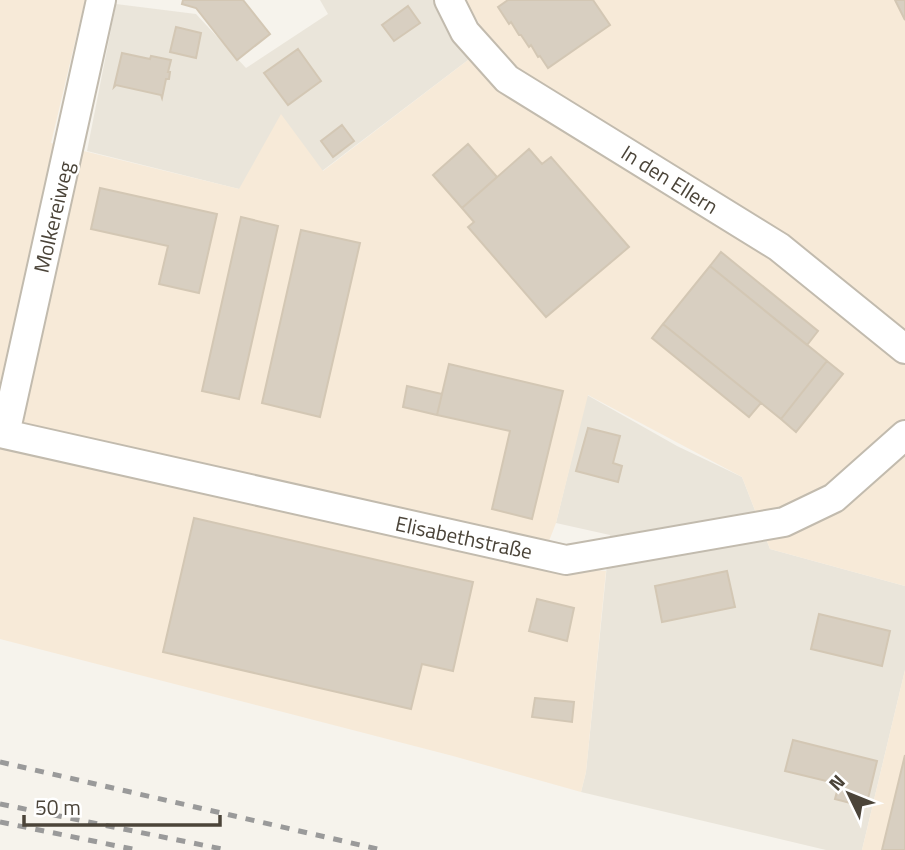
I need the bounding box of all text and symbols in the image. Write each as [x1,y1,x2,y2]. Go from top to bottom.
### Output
street label: In den Ellern [615,137,725,221]
street label: Molkereiweg [25,158,81,276]
street label: Elisabethstraße [393,507,535,567]
north arrow [814,759,884,829]
text: N [821,767,851,797]
scale bar [24,784,220,828]
text: 50 m [35,791,81,823]

